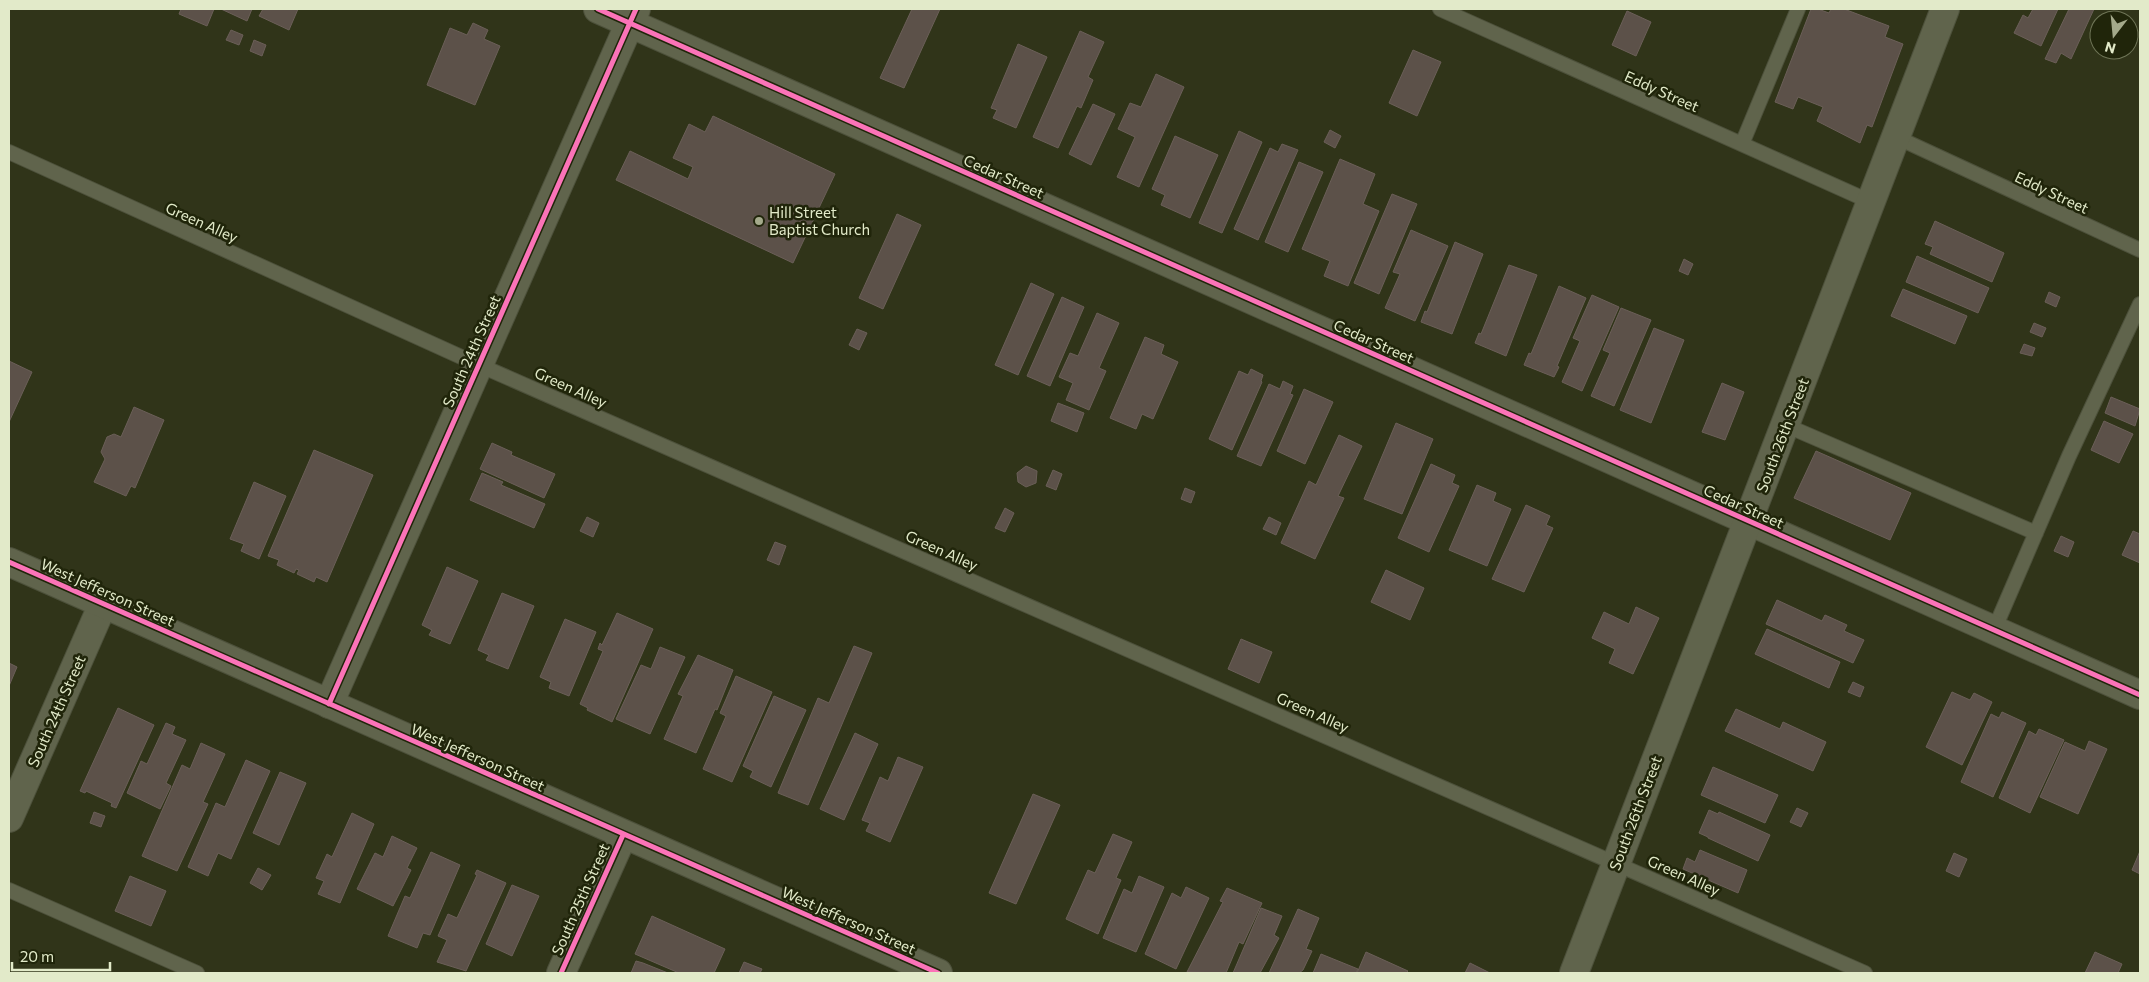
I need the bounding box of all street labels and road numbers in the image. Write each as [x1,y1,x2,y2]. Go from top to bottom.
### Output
street label: Eddy Street [1622,67,1702,115]
street label: Cedar Street [961,150,1047,202]
street label: Eddy Street [2012,167,2092,217]
street label: Green Alley [163,198,241,246]
street label: South 24th Street [438,292,504,410]
street label: Cedar Street [1331,315,1417,367]
street label: Green Alley [532,363,610,411]
street label: South 26th Street [1752,375,1812,495]
street label: Cedar Street [1701,480,1787,532]
street label: Green Alley [903,526,981,574]
street label: West Jefferson Street [38,554,178,630]
street label: South 24th Street [23,652,89,770]
street label: Green Alley [1274,688,1352,736]
street label: West Jefferson Street [408,719,548,795]
street label: South 26th Street [1605,753,1665,873]
street label: South 25th Street [547,840,613,958]
street label: Green Alley [1645,851,1723,899]
street label: West Jefferson Street [779,882,919,958]

